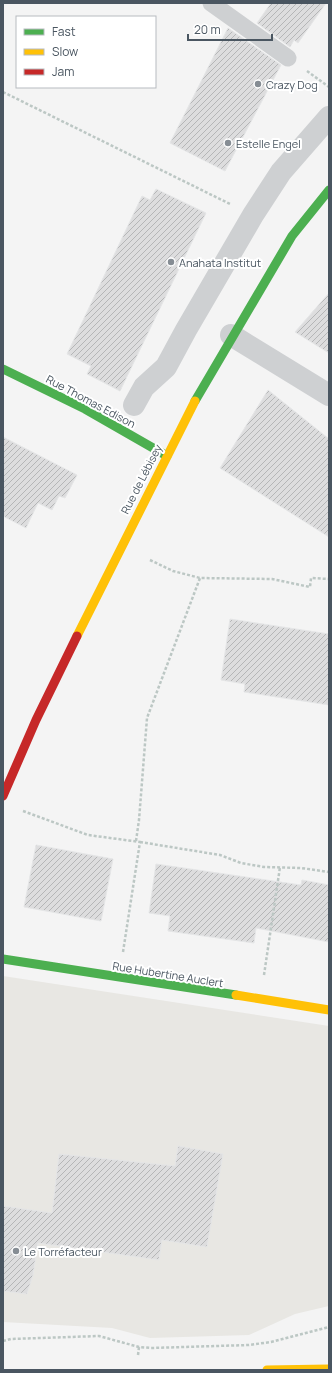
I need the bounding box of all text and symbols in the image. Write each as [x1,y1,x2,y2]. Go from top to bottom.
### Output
legend [16,16,156,88]
scale bar [188,16,272,42]
text: 20 m [194,21,221,38]
text: Fast [52,23,76,40]
text: Slow [52,43,78,60]
text: Jam [52,63,74,80]
place label: Crazy Dog [266,77,318,92]
marker: Crazy Dog [253,79,263,89]
place label: Estelle Engel [236,136,301,151]
marker: Estelle Engel [223,138,233,148]
place label: Anahata Institut [179,255,261,270]
marker: Anahata Institut [166,257,176,267]
street label: Rue Thomas Edison [44,371,138,431]
street label: Rue de Lébisey [117,441,165,516]
street label: Rue Hubertine Auclert [112,958,224,990]
place label: Le Torréfacteur [24,1244,102,1259]
marker: Le Torréfacteur [11,1246,21,1256]

